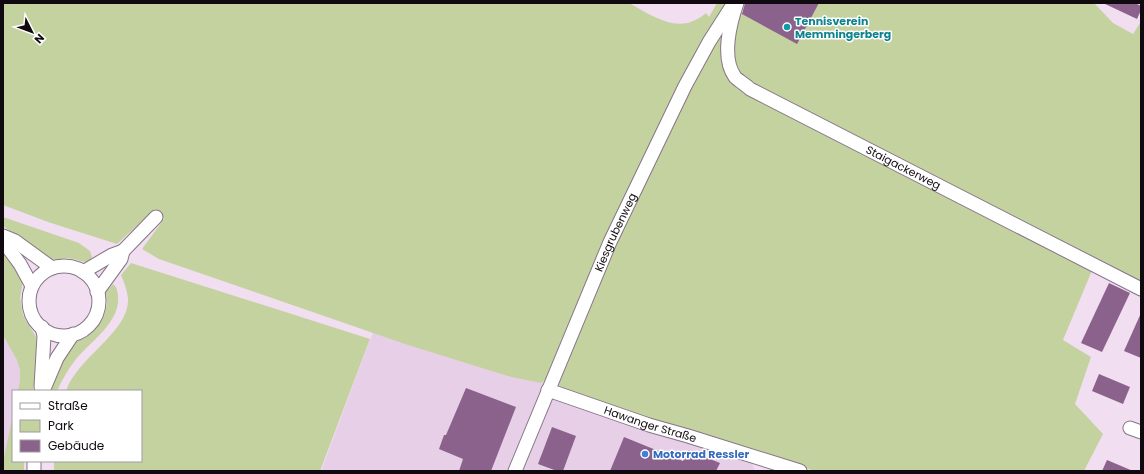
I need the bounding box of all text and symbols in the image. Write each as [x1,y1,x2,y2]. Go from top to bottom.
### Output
north arrow [12,12,52,52]
place label: Tennisverein Memmingerberg [795,13,891,42]
marker: Tennisverein Memmingerberg [782,22,792,32]
text: N [31,30,48,47]
street label: Staigackerweg [863,142,944,193]
street label: Kiesgrubenweg [591,190,640,274]
legend [12,390,142,462]
text: Straße [48,397,88,414]
street label: Hawanger Straße [602,402,699,446]
text: Park [48,417,75,434]
text: Gebäude [48,437,104,454]
place label: Motorrad Ressler [653,446,750,462]
marker: Motorrad Ressler [640,449,650,459]

